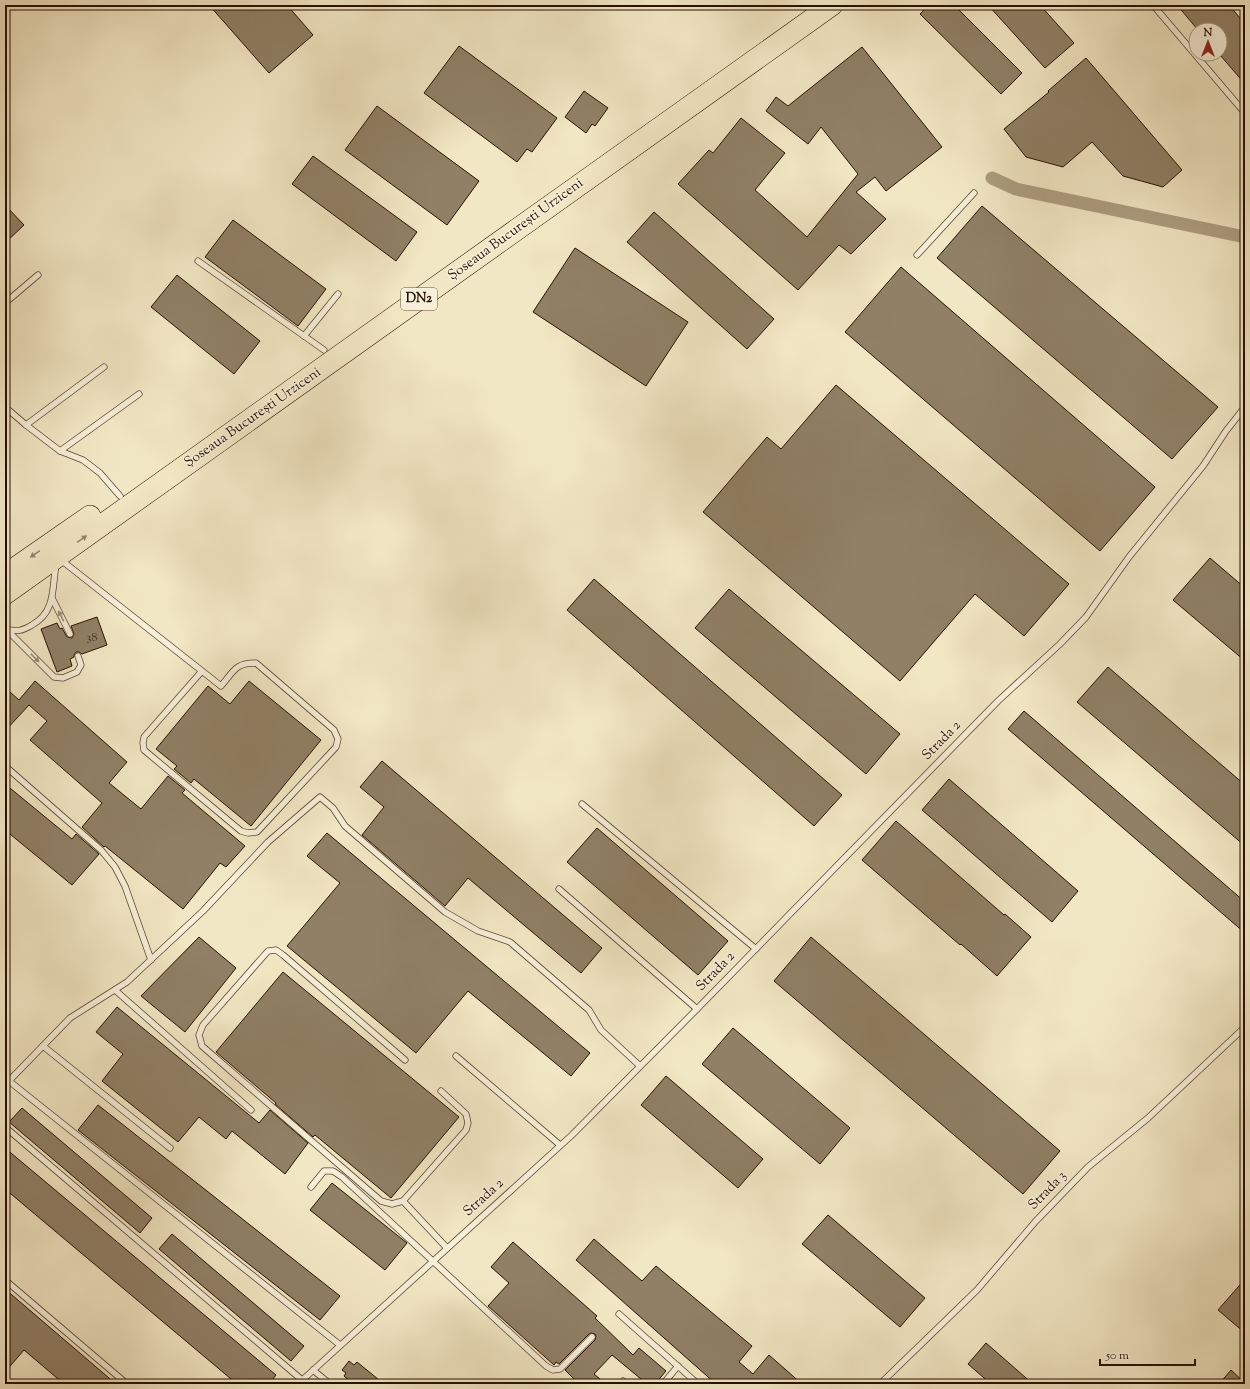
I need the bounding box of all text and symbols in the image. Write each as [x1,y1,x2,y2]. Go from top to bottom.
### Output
north arrow [1188,22,1228,62]
text: N [1203,25,1213,41]
street label: Șoseaua București Urziceni [444,174,588,286]
road number: DN2 [401,288,437,310]
street label: Șoseaua București Urziceni [180,363,326,473]
one-way arrow [77,535,88,543]
one-way arrow [30,550,41,558]
one-way arrow [58,611,64,622]
house number: 38 [87,629,97,647]
one-way arrow [30,653,40,663]
street label: Strada 2 [918,716,966,765]
street label: Strada 2 [692,947,740,996]
street label: Strada 3 [1024,1167,1072,1215]
street label: Strada 2 [459,1174,509,1222]
scale bar [1100,1341,1195,1367]
text: 50 m [1105,1347,1129,1365]

